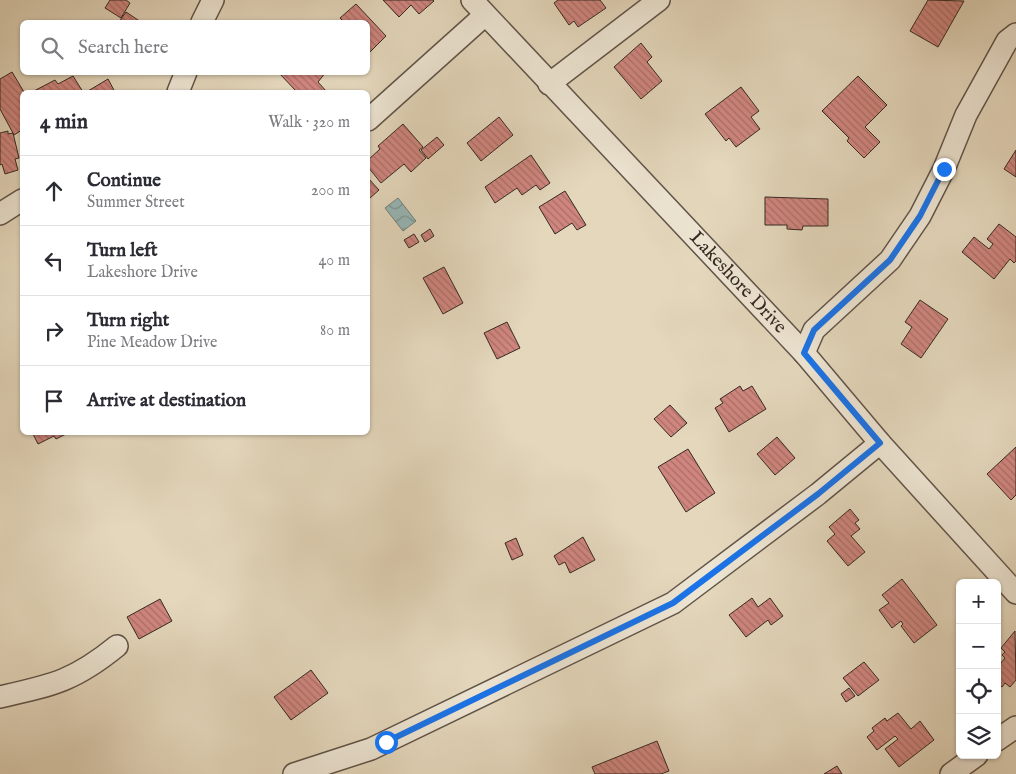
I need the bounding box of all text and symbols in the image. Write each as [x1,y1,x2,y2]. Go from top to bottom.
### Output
search box [20,20,370,75]
icon: search [38,34,66,62]
text: Search here [78,36,169,60]
text: 4 min [40,109,88,136]
text: Walk · 320 m [268,113,350,133]
route end [933,158,956,181]
text: Continue [87,169,161,193]
icon: ahead [40,177,68,205]
text: 200 m [311,181,350,201]
text: Summer Street [87,193,185,213]
street label: Lakeshore Drive [684,226,792,339]
text: Turn left [87,239,158,263]
icon: left [40,247,68,275]
text: 40 m [318,251,350,271]
text: Lakeshore Drive [87,263,198,283]
text: Turn right [87,309,169,333]
icon: right [40,317,68,345]
text: 80 m [320,321,350,341]
text: Pine Meadow Drive [87,333,217,353]
icon: arrive [40,387,68,415]
text: Arrive at destination [87,389,246,413]
map controls [956,579,1001,759]
button: + [956,579,1001,624]
button: − [956,624,1001,669]
button: locate [956,669,1001,714]
button: layers [956,714,1001,759]
route start [375,731,398,754]

